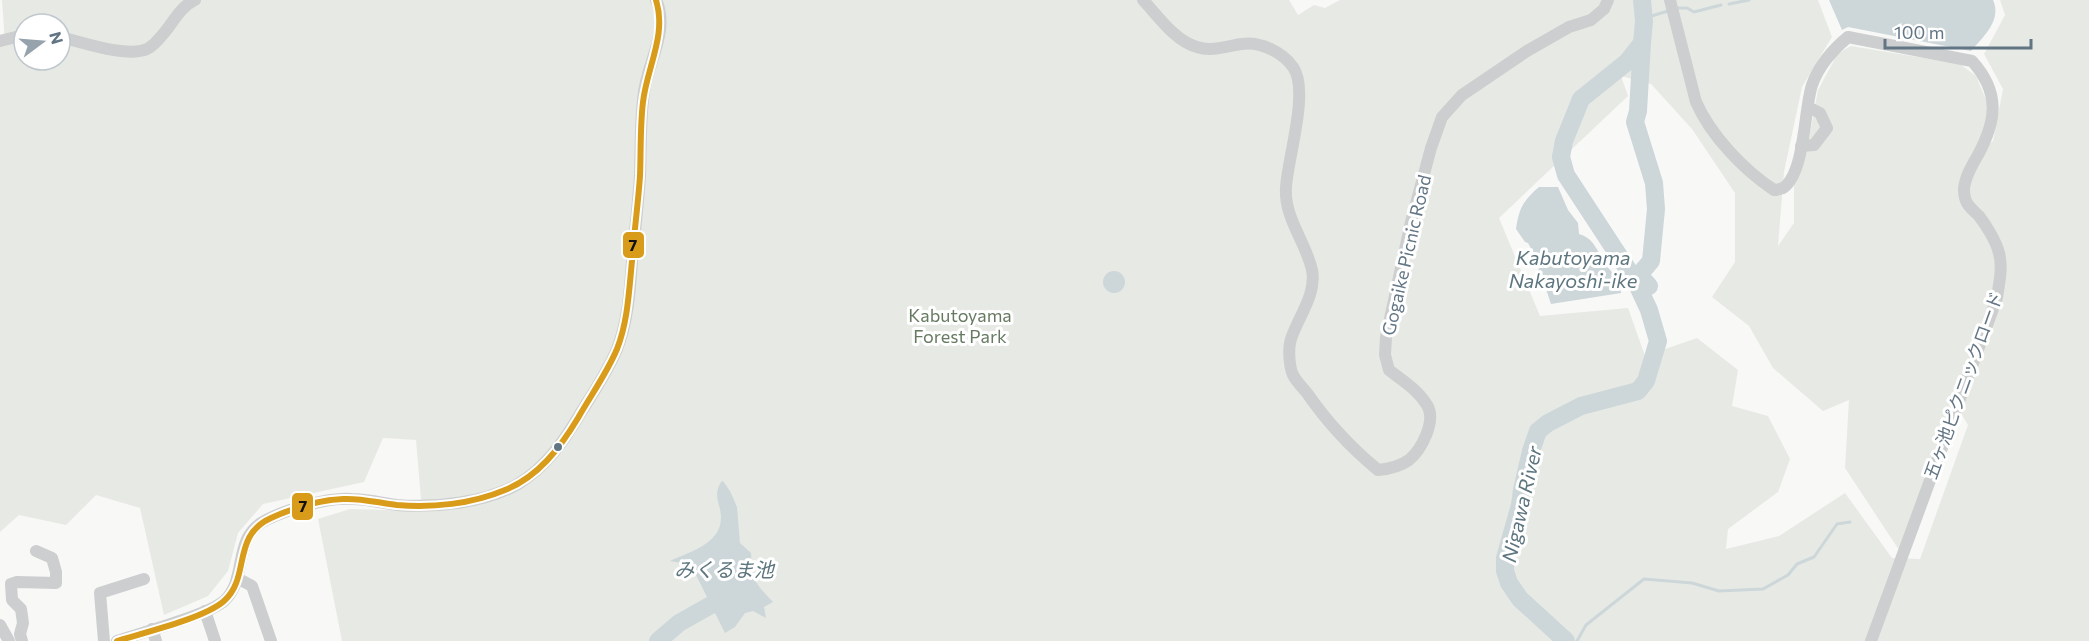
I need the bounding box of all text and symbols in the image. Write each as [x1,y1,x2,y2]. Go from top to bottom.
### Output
north arrow [12,12,72,72]
scale bar [1885,12,2030,50]
text: 100 m [1894,21,1944,43]
text: N [46,29,68,46]
street label: Gogaike Picnic Road [1377,173,1435,337]
line badge: 7 [622,231,645,259]
text: 7 [629,235,638,254]
water label: Kabutoyama Nakayoshi-ike [1509,245,1638,292]
street label: 五ヶ池ピクニックロード [1919,288,2007,482]
park label: Kabutoyama Forest Park [908,304,1012,347]
unlabelled marker [552,441,564,453]
water label: Nigawa River [1496,443,1546,564]
line badge: 7 [291,492,314,521]
text: 7 [299,496,308,515]
water label: みくるま池 [674,557,776,581]

